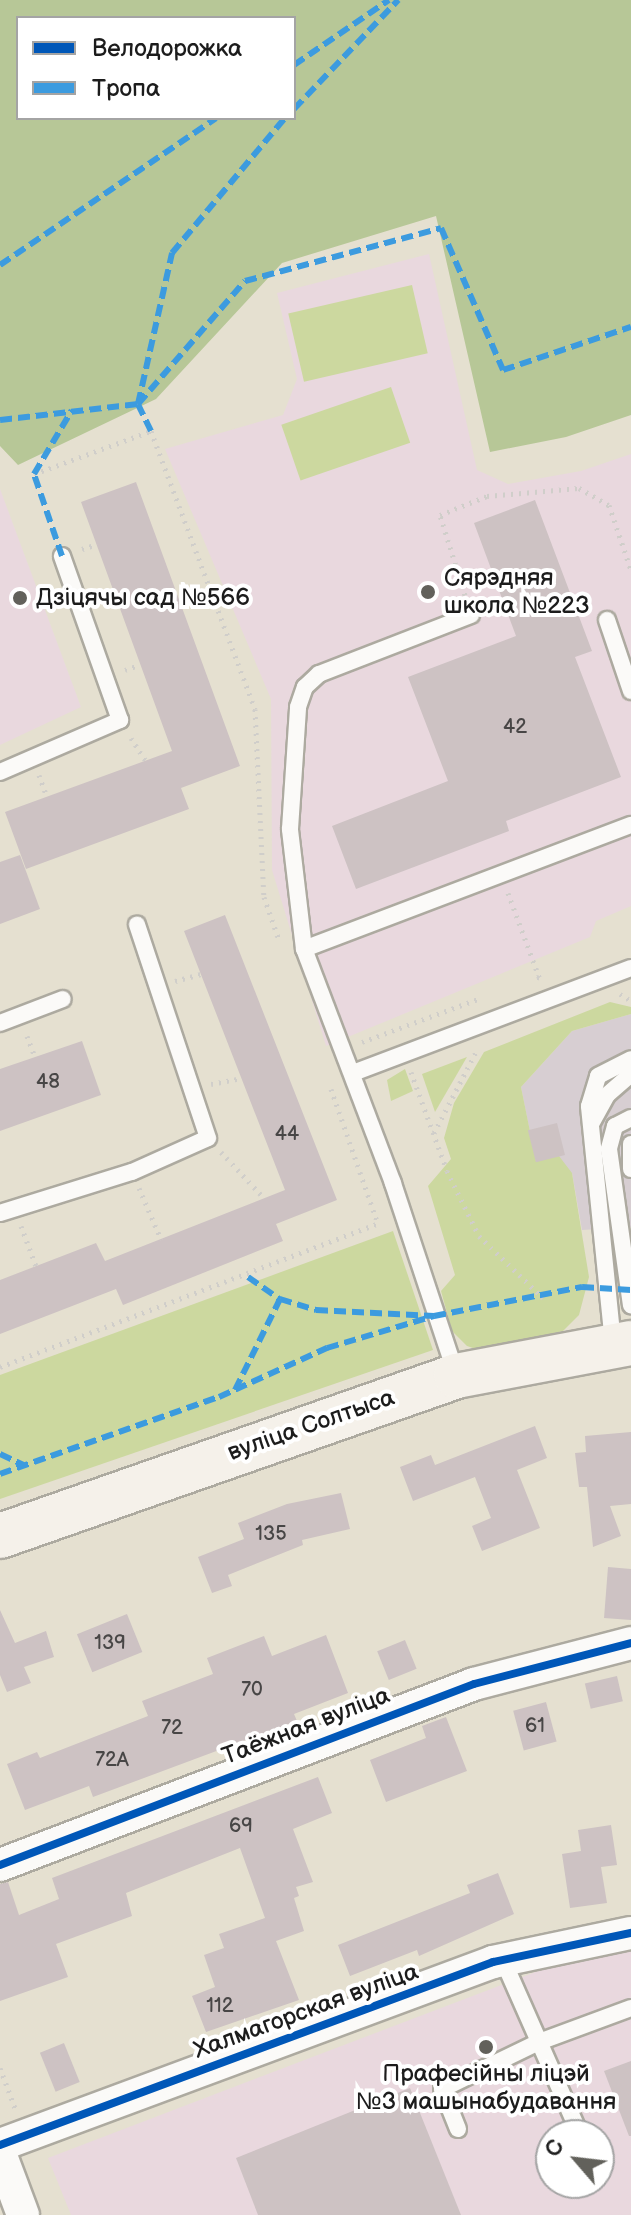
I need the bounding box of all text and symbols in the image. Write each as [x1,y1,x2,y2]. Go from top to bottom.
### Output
legend [16,16,296,120]
text: Велодорожка [92,34,242,63]
text: Тропа [92,74,160,103]
place label: Сярэдняя школа №223 [444,564,590,620]
marker: Сярэдняя школа №223 [419,583,437,601]
place label: Дзіцячы сад №566 [36,584,250,612]
marker: Дзіцячы сад №566 [11,589,29,607]
house number: 42 [503,715,527,739]
house number: 48 [36,1070,60,1094]
house number: 44 [275,1122,299,1146]
street label: вуліца Солтыса [224,1383,398,1467]
house number: 135 [255,1522,287,1546]
house number: 139 [94,1631,126,1655]
house number: 70 [241,1678,263,1702]
street label: Таёжная вуліца [218,1681,394,1771]
house number: 61 [525,1714,545,1738]
house number: 72 [161,1716,183,1740]
house number: 72А [95,1748,129,1772]
house number: 69 [229,1814,253,1838]
street label: Халмагорская вуліца [190,1957,422,2065]
house number: 112 [206,1994,234,2018]
marker: Прафесійны ліцэй №3 машынабудавання [477,2038,495,2056]
place label: Прафесійны ліцэй №3 машынабудавання [356,2060,616,2116]
north arrow [535,2119,615,2199]
text: С [540,2135,571,2162]

